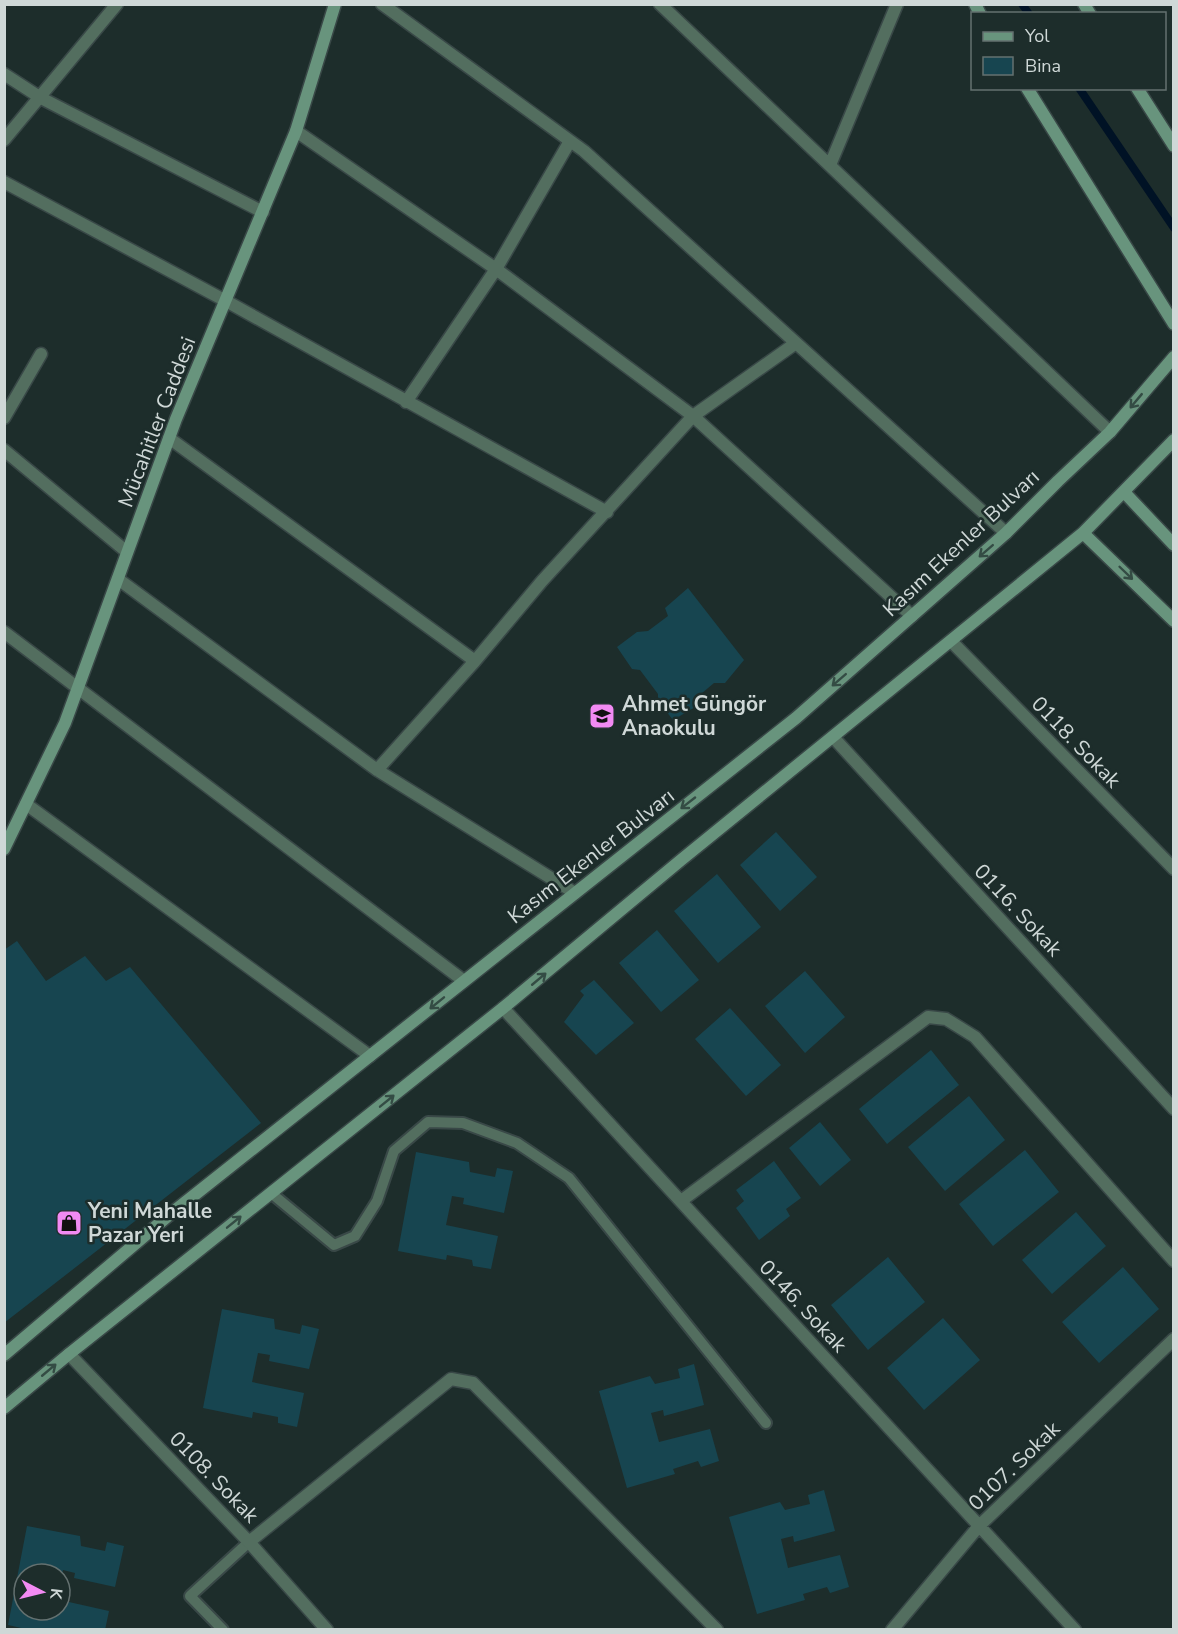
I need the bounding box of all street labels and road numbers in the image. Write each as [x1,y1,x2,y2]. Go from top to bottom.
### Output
street label: Mücahitler Caddesi [112,333,202,511]
street label: Kasım Ekenler Bulvarı [877,463,1045,623]
street label: 0118. Sokak [1025,690,1127,794]
street label: Kasım Ekenler Bulvarı [502,782,680,930]
street label: 0116. Sokak [968,858,1069,963]
street label: 0146. Sokak [753,1254,854,1359]
street label: 0107. Sokak [962,1415,1066,1517]
street label: 0108. Sokak [163,1425,265,1529]

